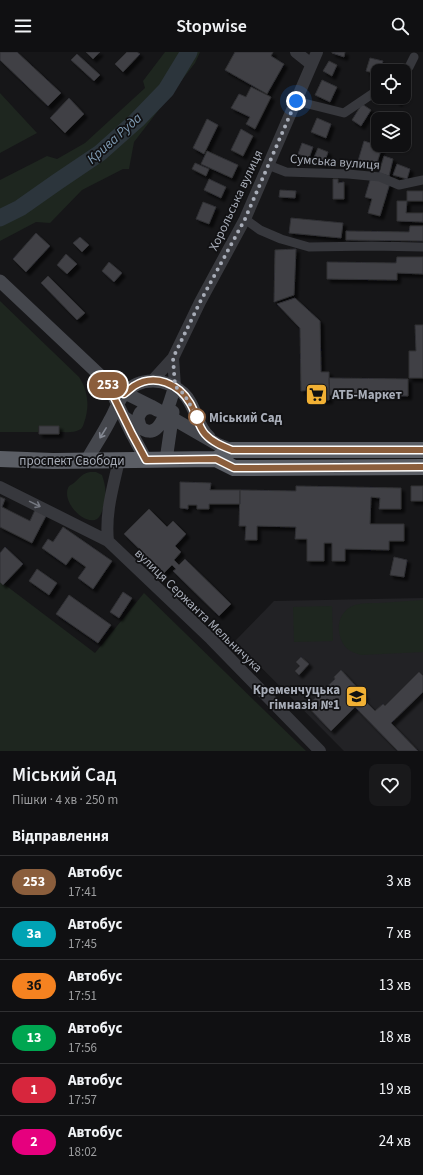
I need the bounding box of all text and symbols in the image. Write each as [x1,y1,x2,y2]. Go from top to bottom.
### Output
text: Stopwise [176,14,247,39]
icon: menu [12,15,34,37]
icon: search [389,15,411,37]
map controls [371,64,411,152]
button: locate [371,64,411,104]
your location [286,91,306,111]
water label: Крива Руда [83,108,147,169]
button: layers [371,112,411,152]
street label: Хорольська вулиця [205,147,267,254]
street label: Сумська вулиця [289,150,380,174]
line badge: 253 [85,372,131,398]
text: 253 [97,375,119,395]
supermarket icon: АТБ-Маркет [304,381,330,407]
place label: АТБ-Маркет [331,386,402,404]
marker: Міський Сад [188,408,206,426]
place label: Міський Сад [209,409,283,427]
one-way arrow [99,427,107,438]
street label: проспект Свободи [19,452,125,470]
one-way arrow [29,501,41,508]
street label: вулиця Сержанта Мельничука [130,545,266,677]
place label: Кременчуцька гімназія №1 [253,681,340,714]
school or university icon: Кременчуцька гімназія №1 [343,683,369,709]
text: Міський Сад [12,762,116,789]
button: heart [369,764,411,806]
text: Пішки · 4 хв · 250 m [12,791,118,809]
text: Відправлення [12,826,109,847]
text: Автобус [68,862,122,883]
text: 3 хв [386,871,411,892]
text: 253 [23,872,45,892]
text: 17:41 [68,883,97,901]
text: Автобус [68,914,122,935]
text: 7 хв [386,923,411,944]
text: 3а [27,924,41,944]
text: 17:45 [68,935,97,953]
text: Автобус [68,966,122,987]
text: 13 хв [379,975,411,996]
text: 3б [26,976,42,996]
text: 17:51 [68,987,97,1005]
text: Автобус [68,1018,122,1039]
text: 18 хв [379,1027,411,1048]
text: 13 [27,1028,41,1048]
text: 17:56 [68,1039,97,1057]
text: Автобус [68,1070,122,1091]
text: 19 хв [379,1079,411,1100]
text: 1 [30,1080,38,1100]
text: 17:57 [68,1091,97,1109]
text: Автобус [68,1122,122,1143]
text: 24 хв [379,1131,411,1152]
text: 2 [30,1132,38,1152]
text: 18:02 [68,1143,97,1161]

